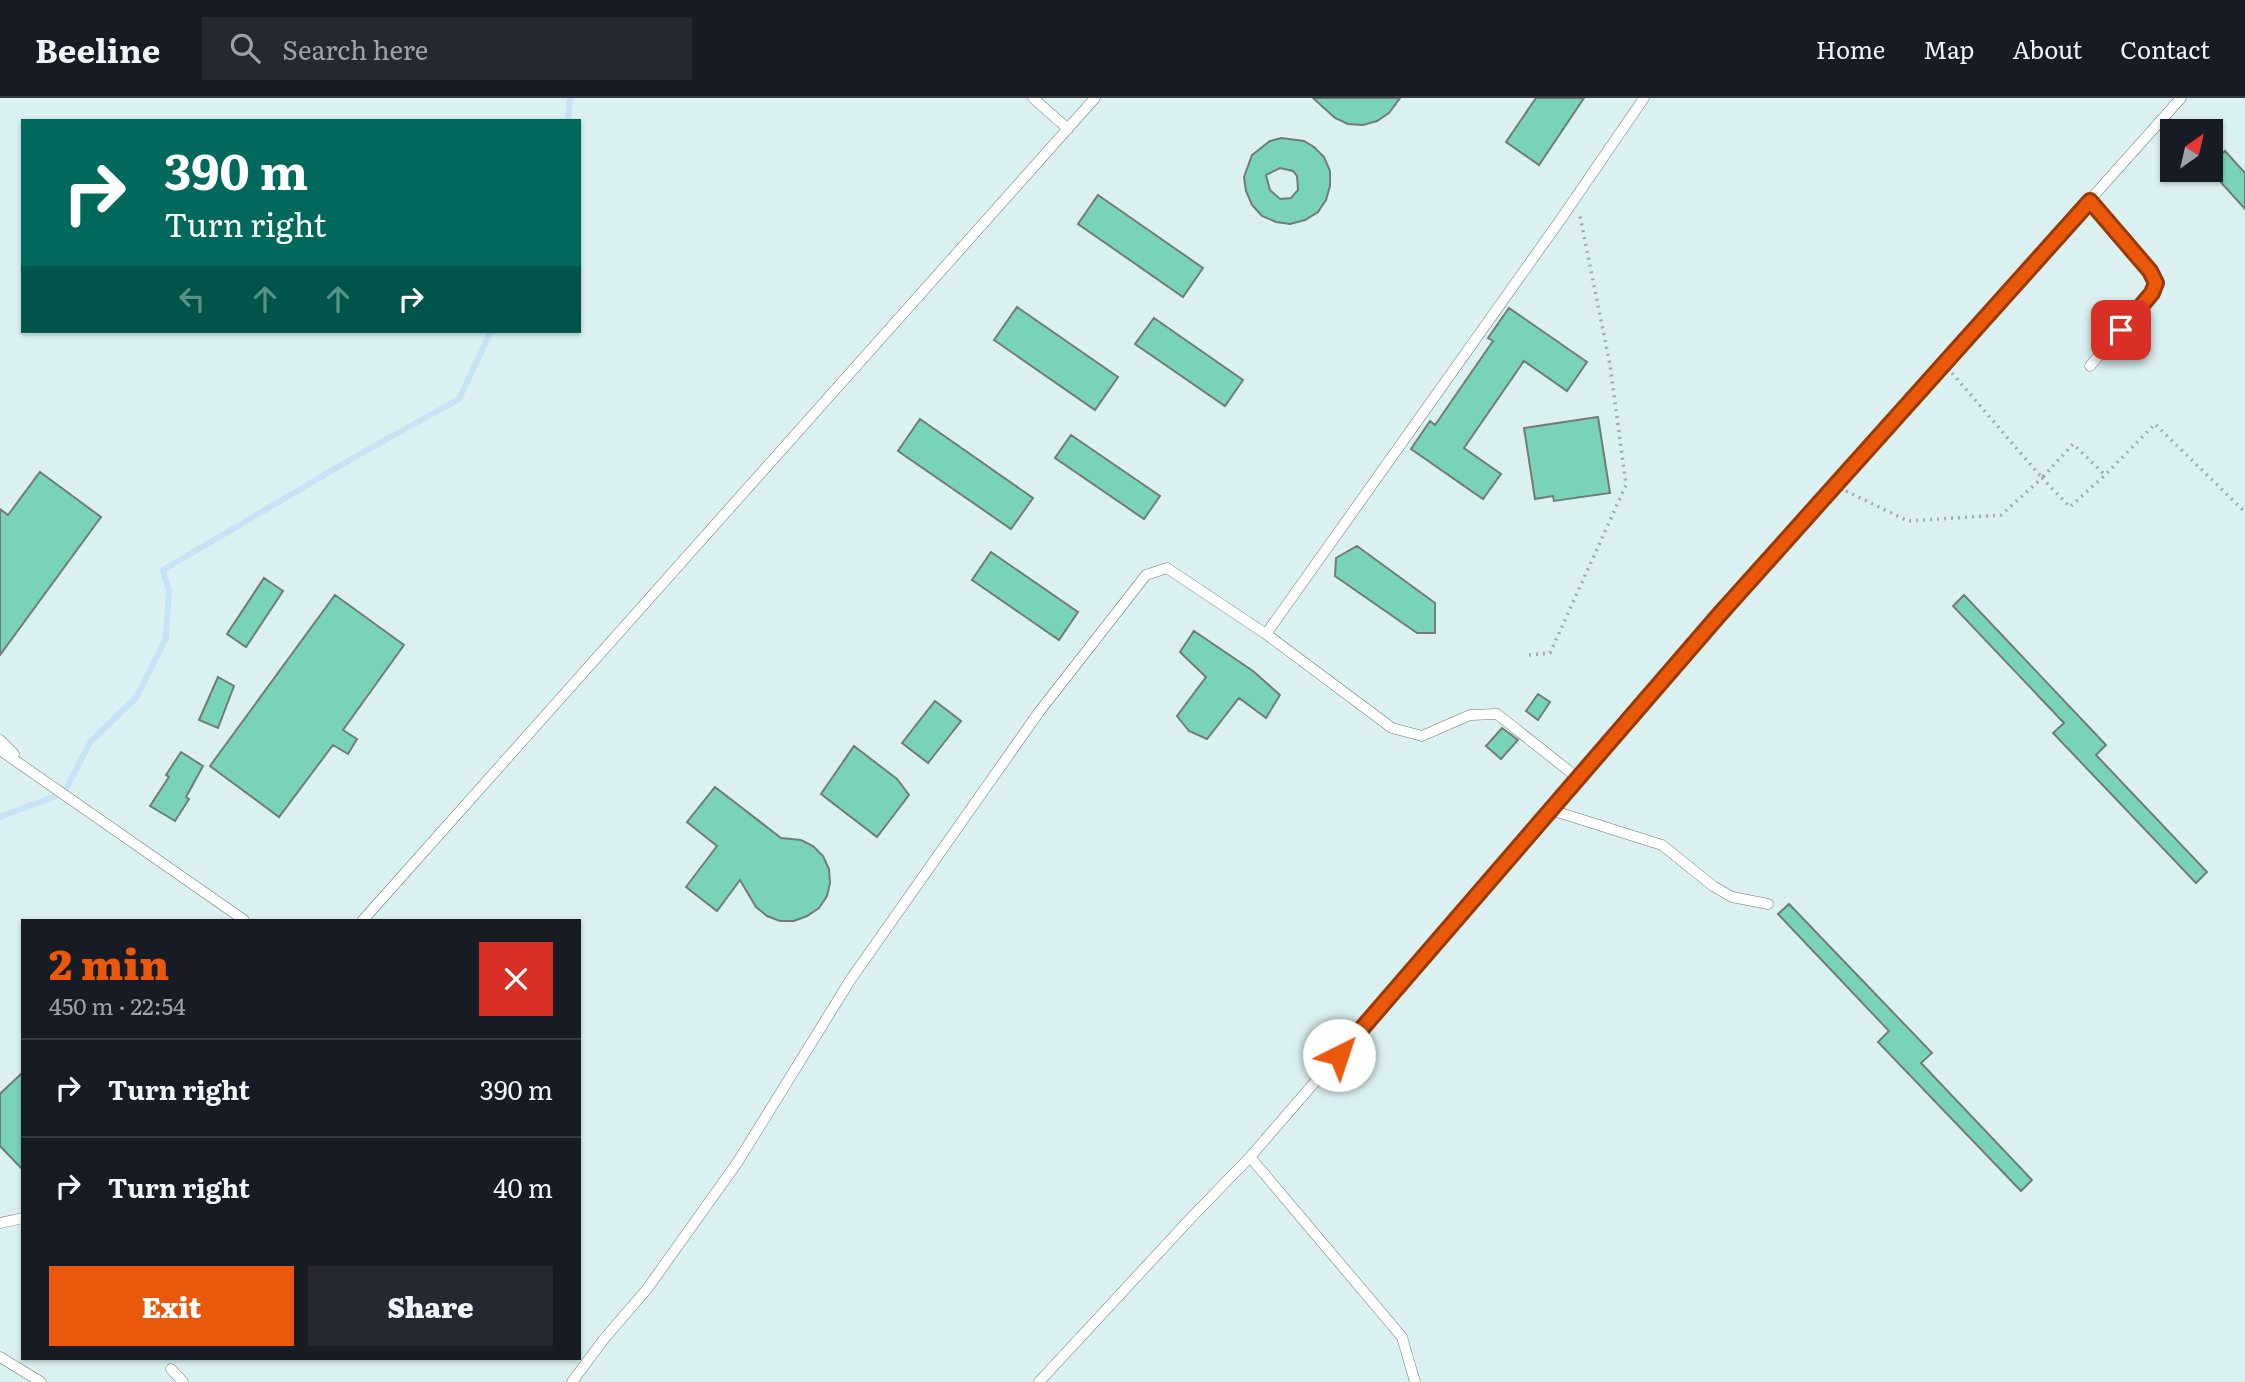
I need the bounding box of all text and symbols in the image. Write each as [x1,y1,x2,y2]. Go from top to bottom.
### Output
search box [202,17,692,80]
text: Beeline [35,24,160,73]
icon: search [226,29,264,67]
text: Search here [282,29,428,68]
text: Home [1816,31,1885,66]
text: Map [1923,31,1974,66]
text: About [2012,31,2082,66]
text: Contact [2120,31,2210,66]
north arrow [2160,119,2222,182]
map controls [2160,119,2223,182]
text: 390 m [164,132,308,205]
icon: right [49,147,140,238]
text: Turn right [164,199,326,247]
icon: left [173,280,211,318]
icon: ahead [246,280,284,318]
icon: ahead [319,280,357,318]
icon: right [392,280,430,318]
pin [2091,300,2151,360]
icon: arrive [2102,311,2140,349]
text: 2 min [49,931,169,993]
button: close [479,942,553,1016]
text: 450 m · 22:54 [49,988,186,1022]
position arrow [1302,1018,1376,1092]
icon: right [49,1069,87,1107]
text: Turn right [108,1069,250,1108]
text: 390 m [480,1069,553,1108]
icon: right [49,1167,87,1205]
text: Turn right [108,1167,250,1206]
text: 40 m [493,1167,553,1206]
button: Exit [49,1266,294,1346]
button: Share [308,1266,553,1346]

